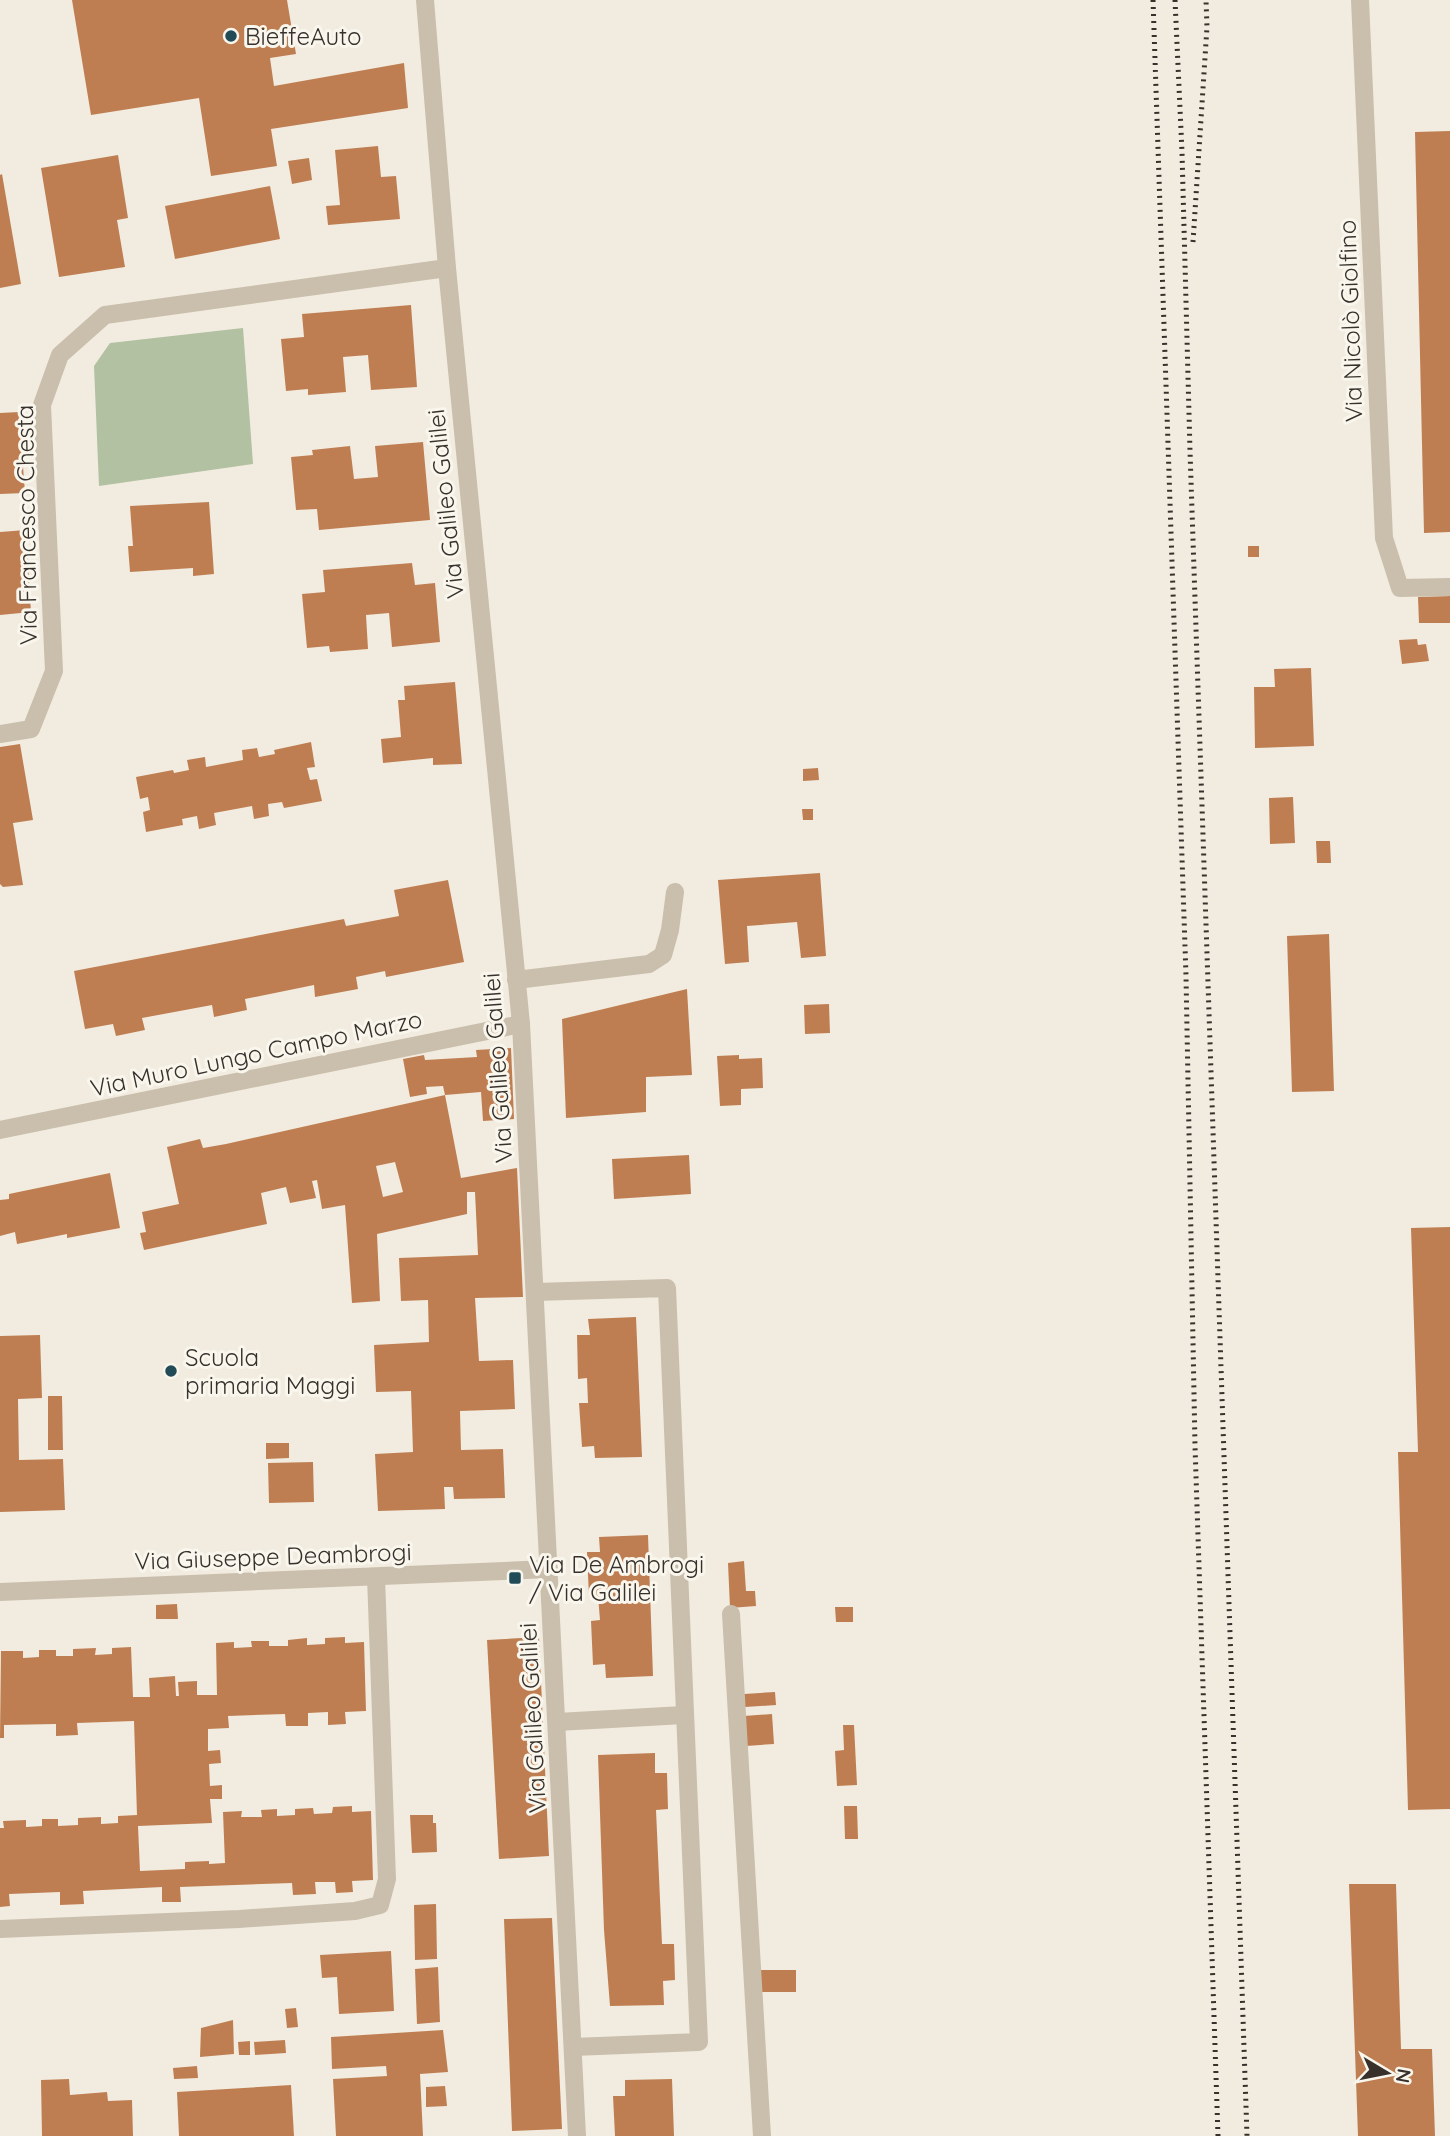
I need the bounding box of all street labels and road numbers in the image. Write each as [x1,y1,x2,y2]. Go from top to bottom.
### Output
street label: Via Nicolò Giolfino [1331,219,1369,423]
street label: Via Francesco Chesta [9,405,43,645]
street label: Via Galileo Galilei [420,408,470,600]
street label: Via Galileo Galilei [475,972,519,1164]
street label: Via Muro Lungo Campo Marzo [87,1003,425,1103]
street label: Via Giuseppe Deambrogi [134,1536,412,1576]
street label: Via Galileo Galilei [512,1622,552,1814]

